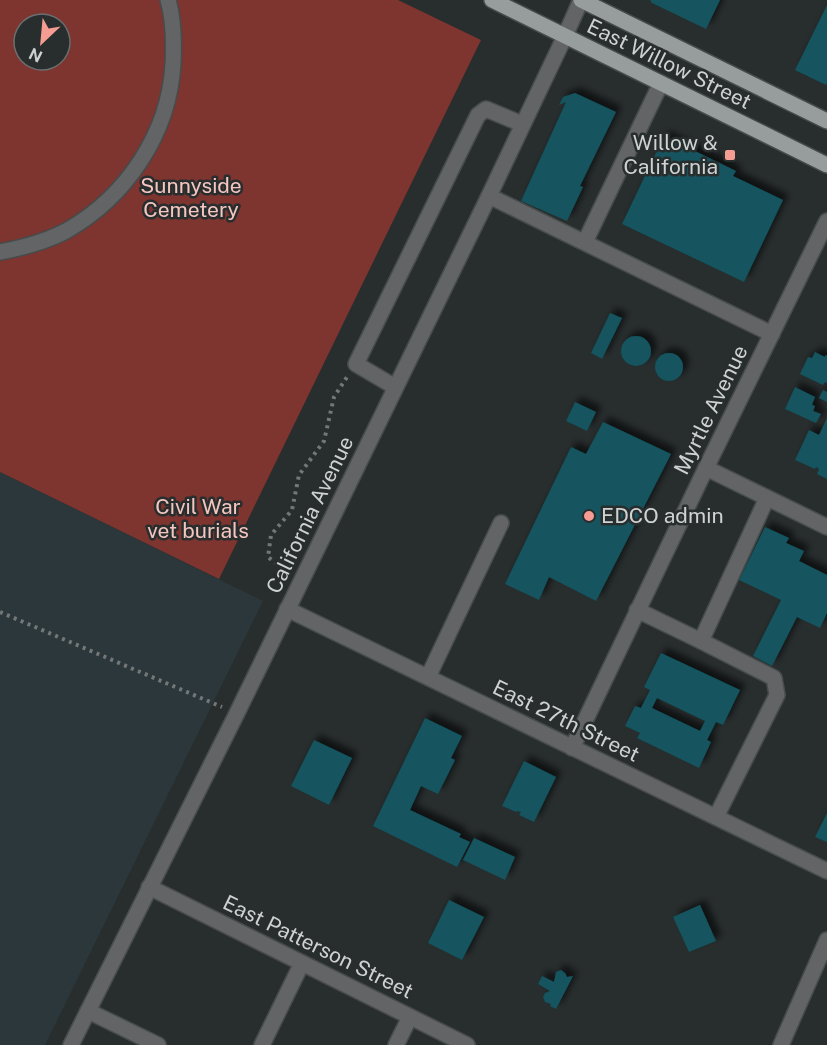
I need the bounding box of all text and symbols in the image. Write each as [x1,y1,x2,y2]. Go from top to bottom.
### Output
north arrow [12,12,72,72]
street label: East Willow Street [583,13,755,114]
text: N [26,44,45,66]
place label: Willow & California [623,130,718,179]
marker: Willow & California [723,148,737,162]
park label: Sunnyside Cemetery [140,173,242,222]
street label: Myrtle Avenue [668,341,753,479]
street label: California Avenue [261,432,358,597]
park label: Civil War vet burials [147,494,249,543]
place label: EDCO admin [601,503,724,528]
marker: EDCO admin [582,509,596,523]
street label: East 27th Street [489,674,644,767]
street label: East Patterson Street [219,890,417,1003]

